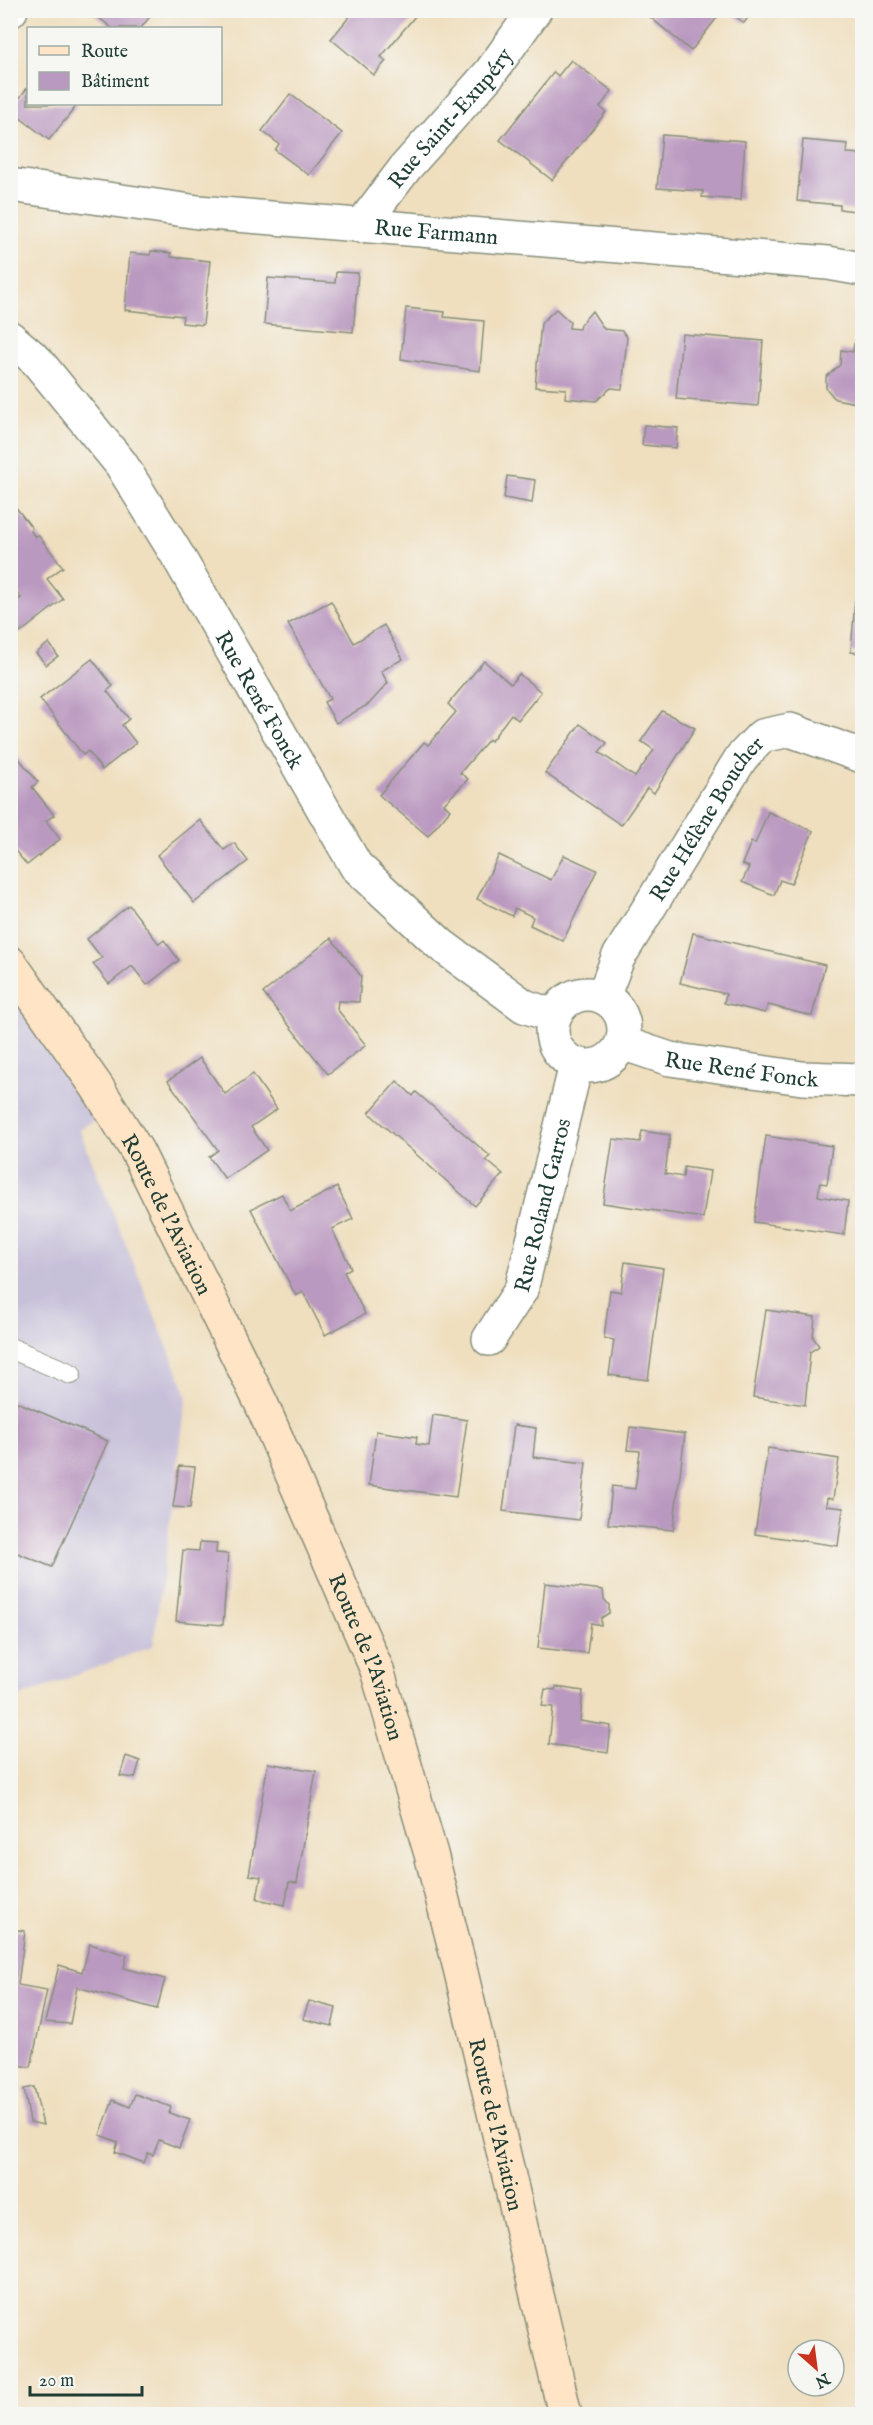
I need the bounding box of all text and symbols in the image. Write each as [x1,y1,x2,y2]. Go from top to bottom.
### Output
legend [27,27,222,105]
text: Route [81,41,128,64]
street label: Rue Saint-Exupéry [383,43,520,195]
text: Bâtiment [81,71,150,94]
street label: Rue Farmann [373,214,499,252]
street label: Rue René Fonck [208,626,309,775]
street label: Rue Hélène Boucher [644,731,771,907]
street label: Rue René Fonck [663,1046,819,1095]
street label: Rue Roland Garros [509,1116,578,1295]
street label: Route de l'Aviation [114,1129,218,1300]
street label: Route de l'Aviation [321,1570,409,1744]
street label: Route de l'Aviation [461,2036,529,2214]
north arrow [786,2338,846,2398]
scale bar [30,2359,142,2397]
text: N [811,2367,834,2392]
text: 20 m [39,2370,74,2393]

